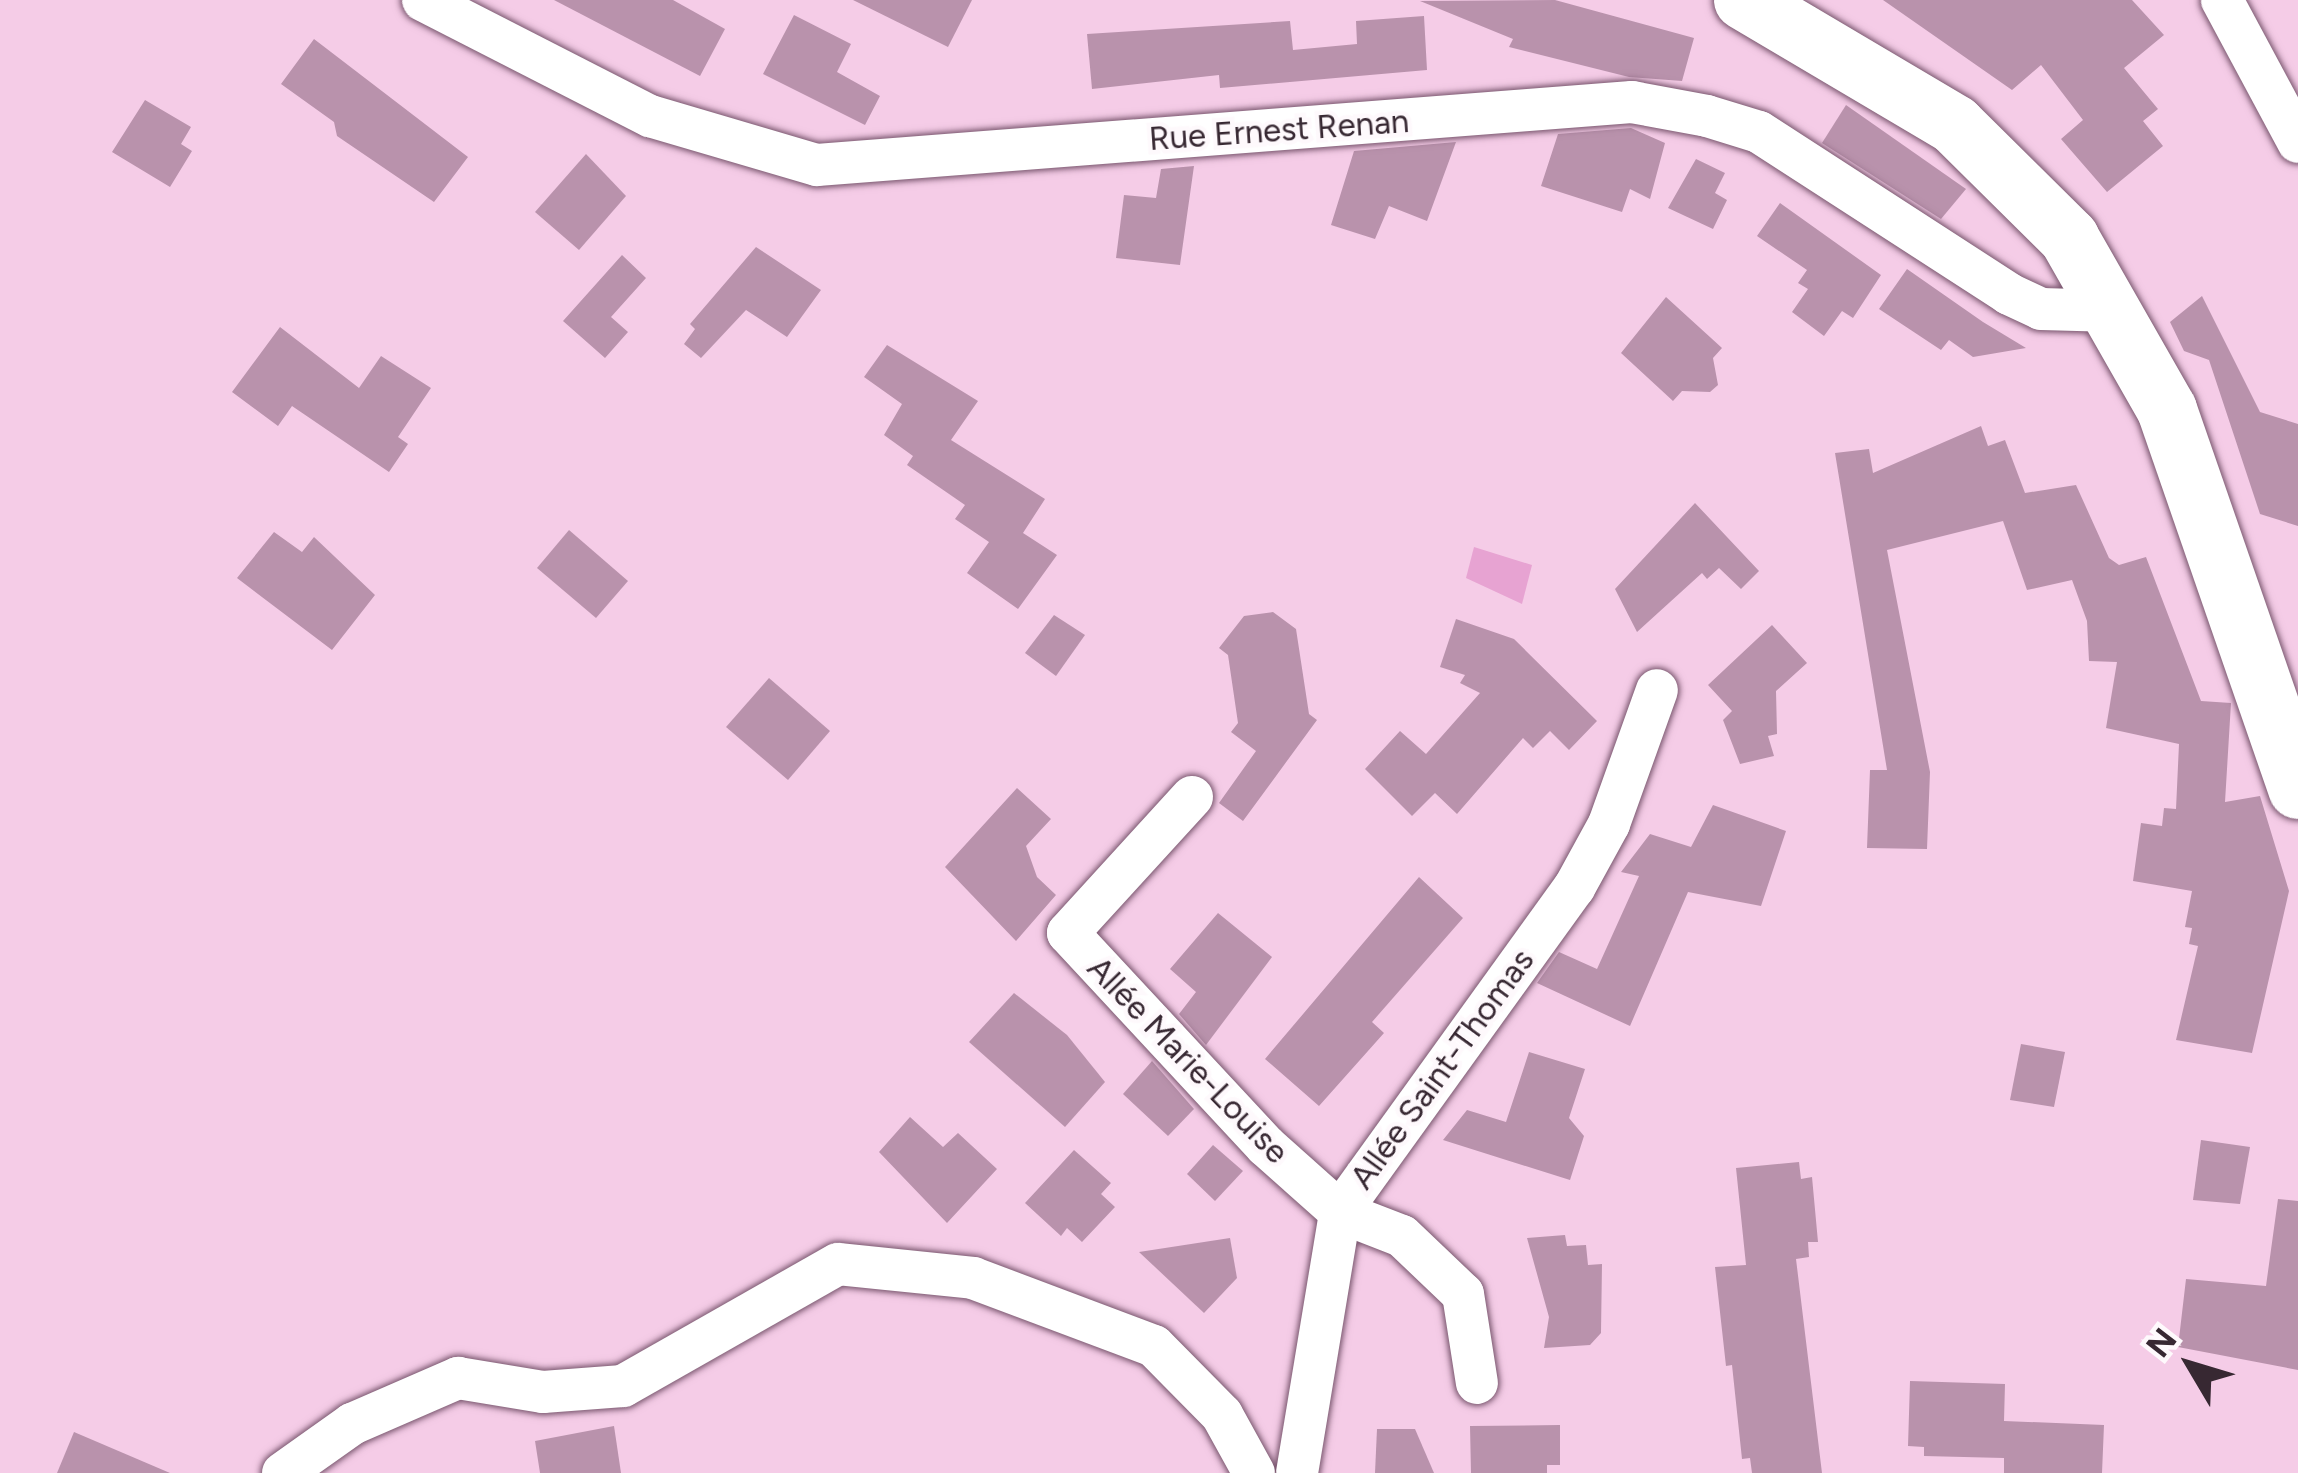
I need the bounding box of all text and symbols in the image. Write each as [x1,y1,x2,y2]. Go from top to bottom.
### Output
street label: Rue Ernest Renan [1148,101,1410,159]
street label: Allée Saint-Thomas [1342,941,1542,1197]
street label: Allée Marie-Louise [1079,948,1297,1172]
north arrow [2130,1305,2250,1425]
text: N [2138,1320,2184,1365]

